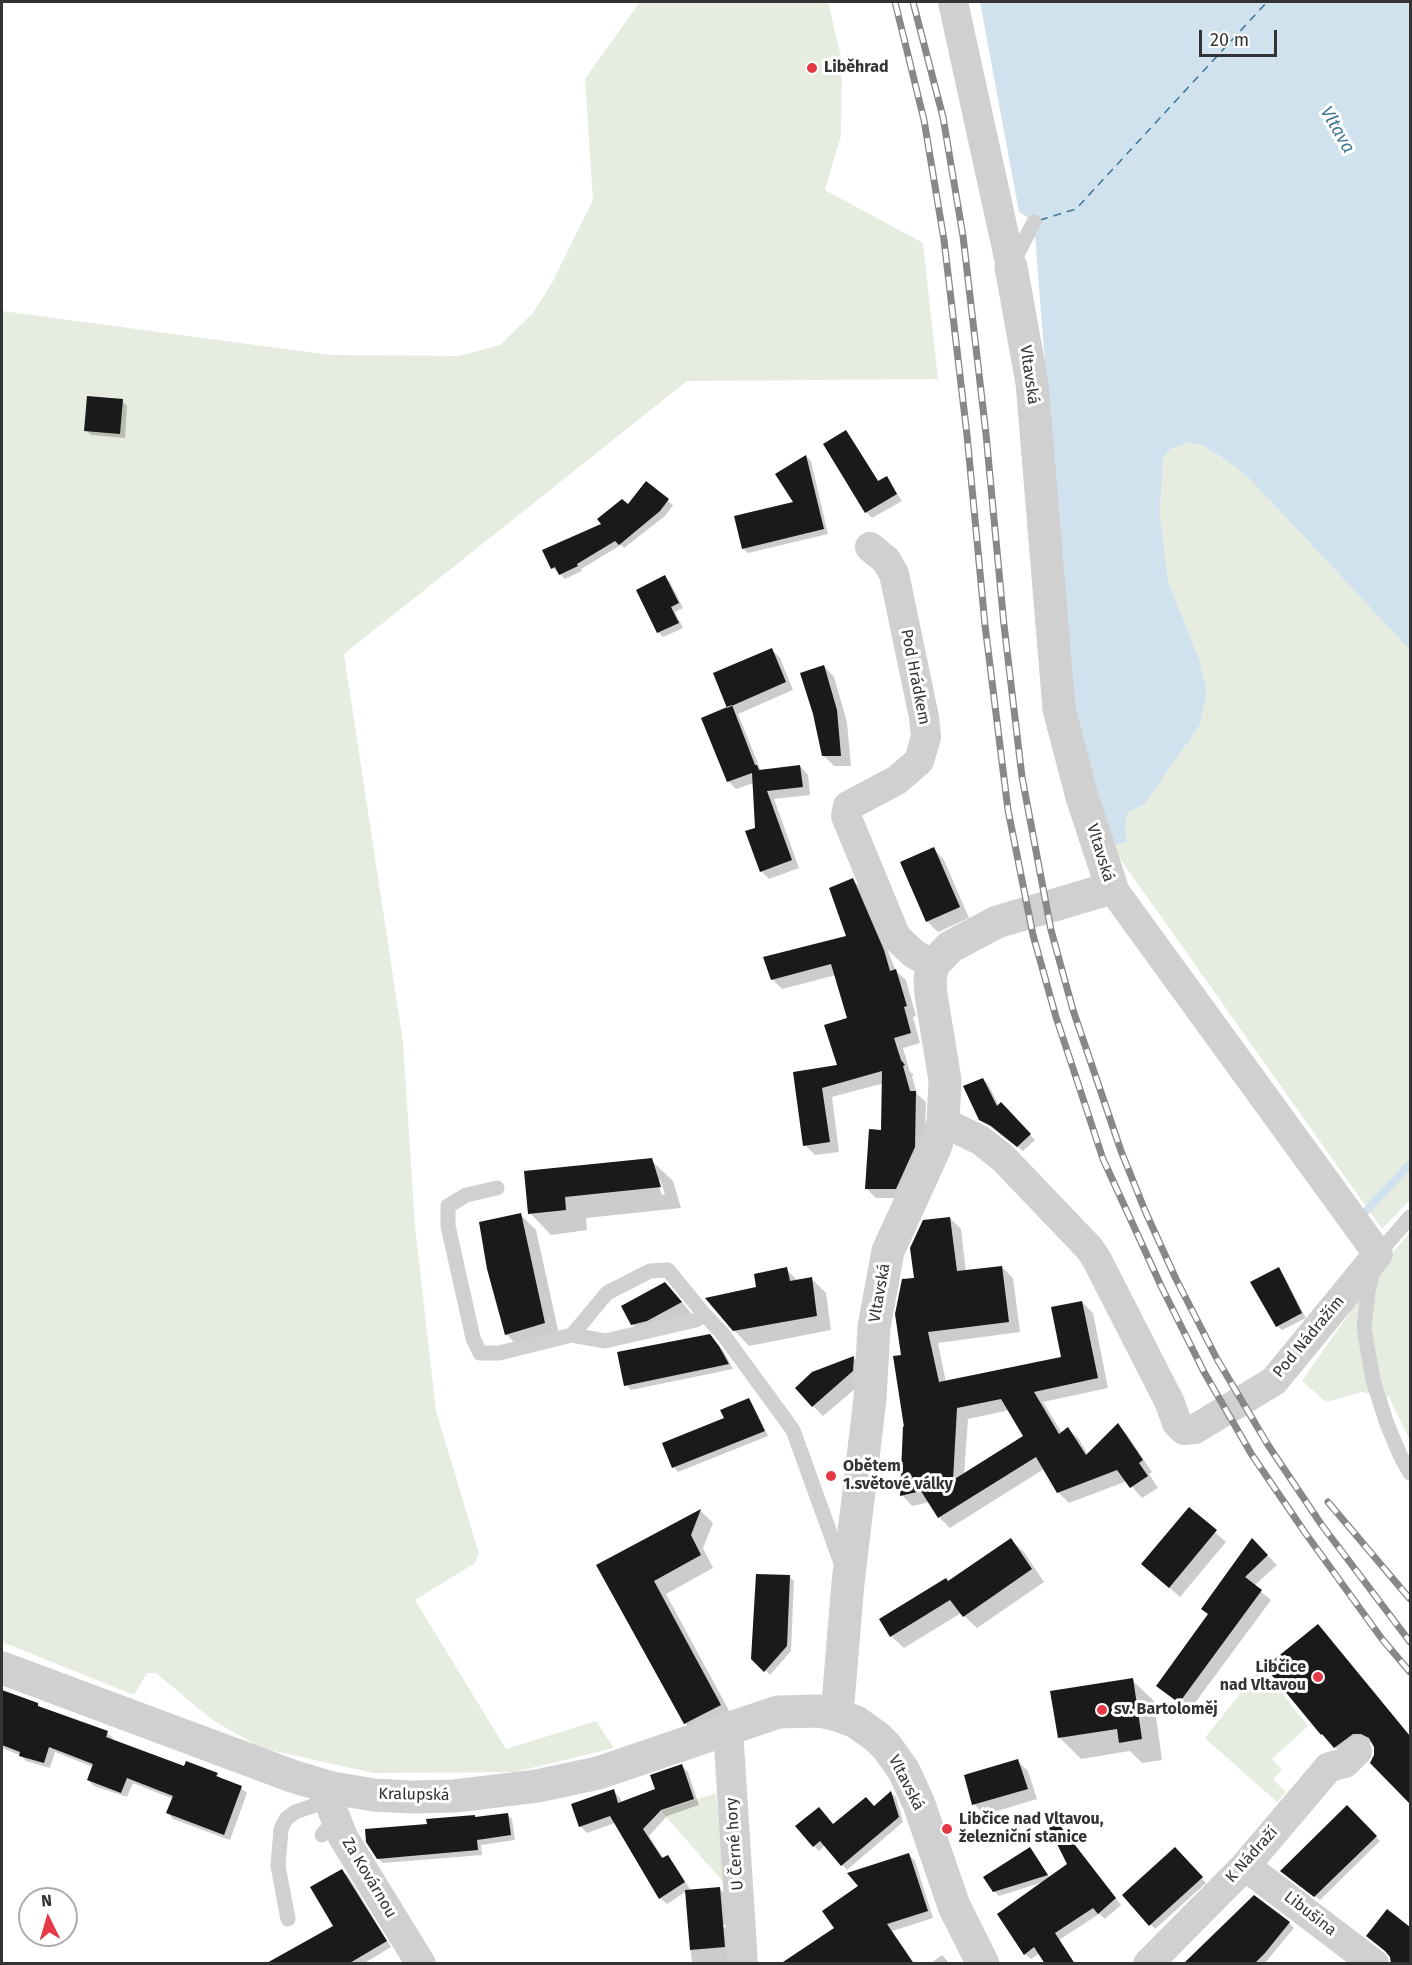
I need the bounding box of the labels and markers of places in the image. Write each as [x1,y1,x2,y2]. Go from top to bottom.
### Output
place label: Liběhrad [824,58,889,78]
marker: Liběhrad [805,61,819,75]
place label: Obětem 1.světové války [843,1457,953,1495]
marker: Obětem 1.světové války [824,1469,838,1483]
place label: Libčice nad Vltavou [1220,1658,1306,1696]
marker: Libčice nad Vltavou [1311,1670,1325,1684]
place label: sv. Bartoloměj [1114,1700,1218,1720]
marker: sv. Bartoloměj [1095,1703,1109,1717]
place label: Libčice nad Vltavou, železniční stanice [959,1810,1104,1848]
marker: Libčice nad Vltavou, železniční stanice [940,1822,954,1836]

